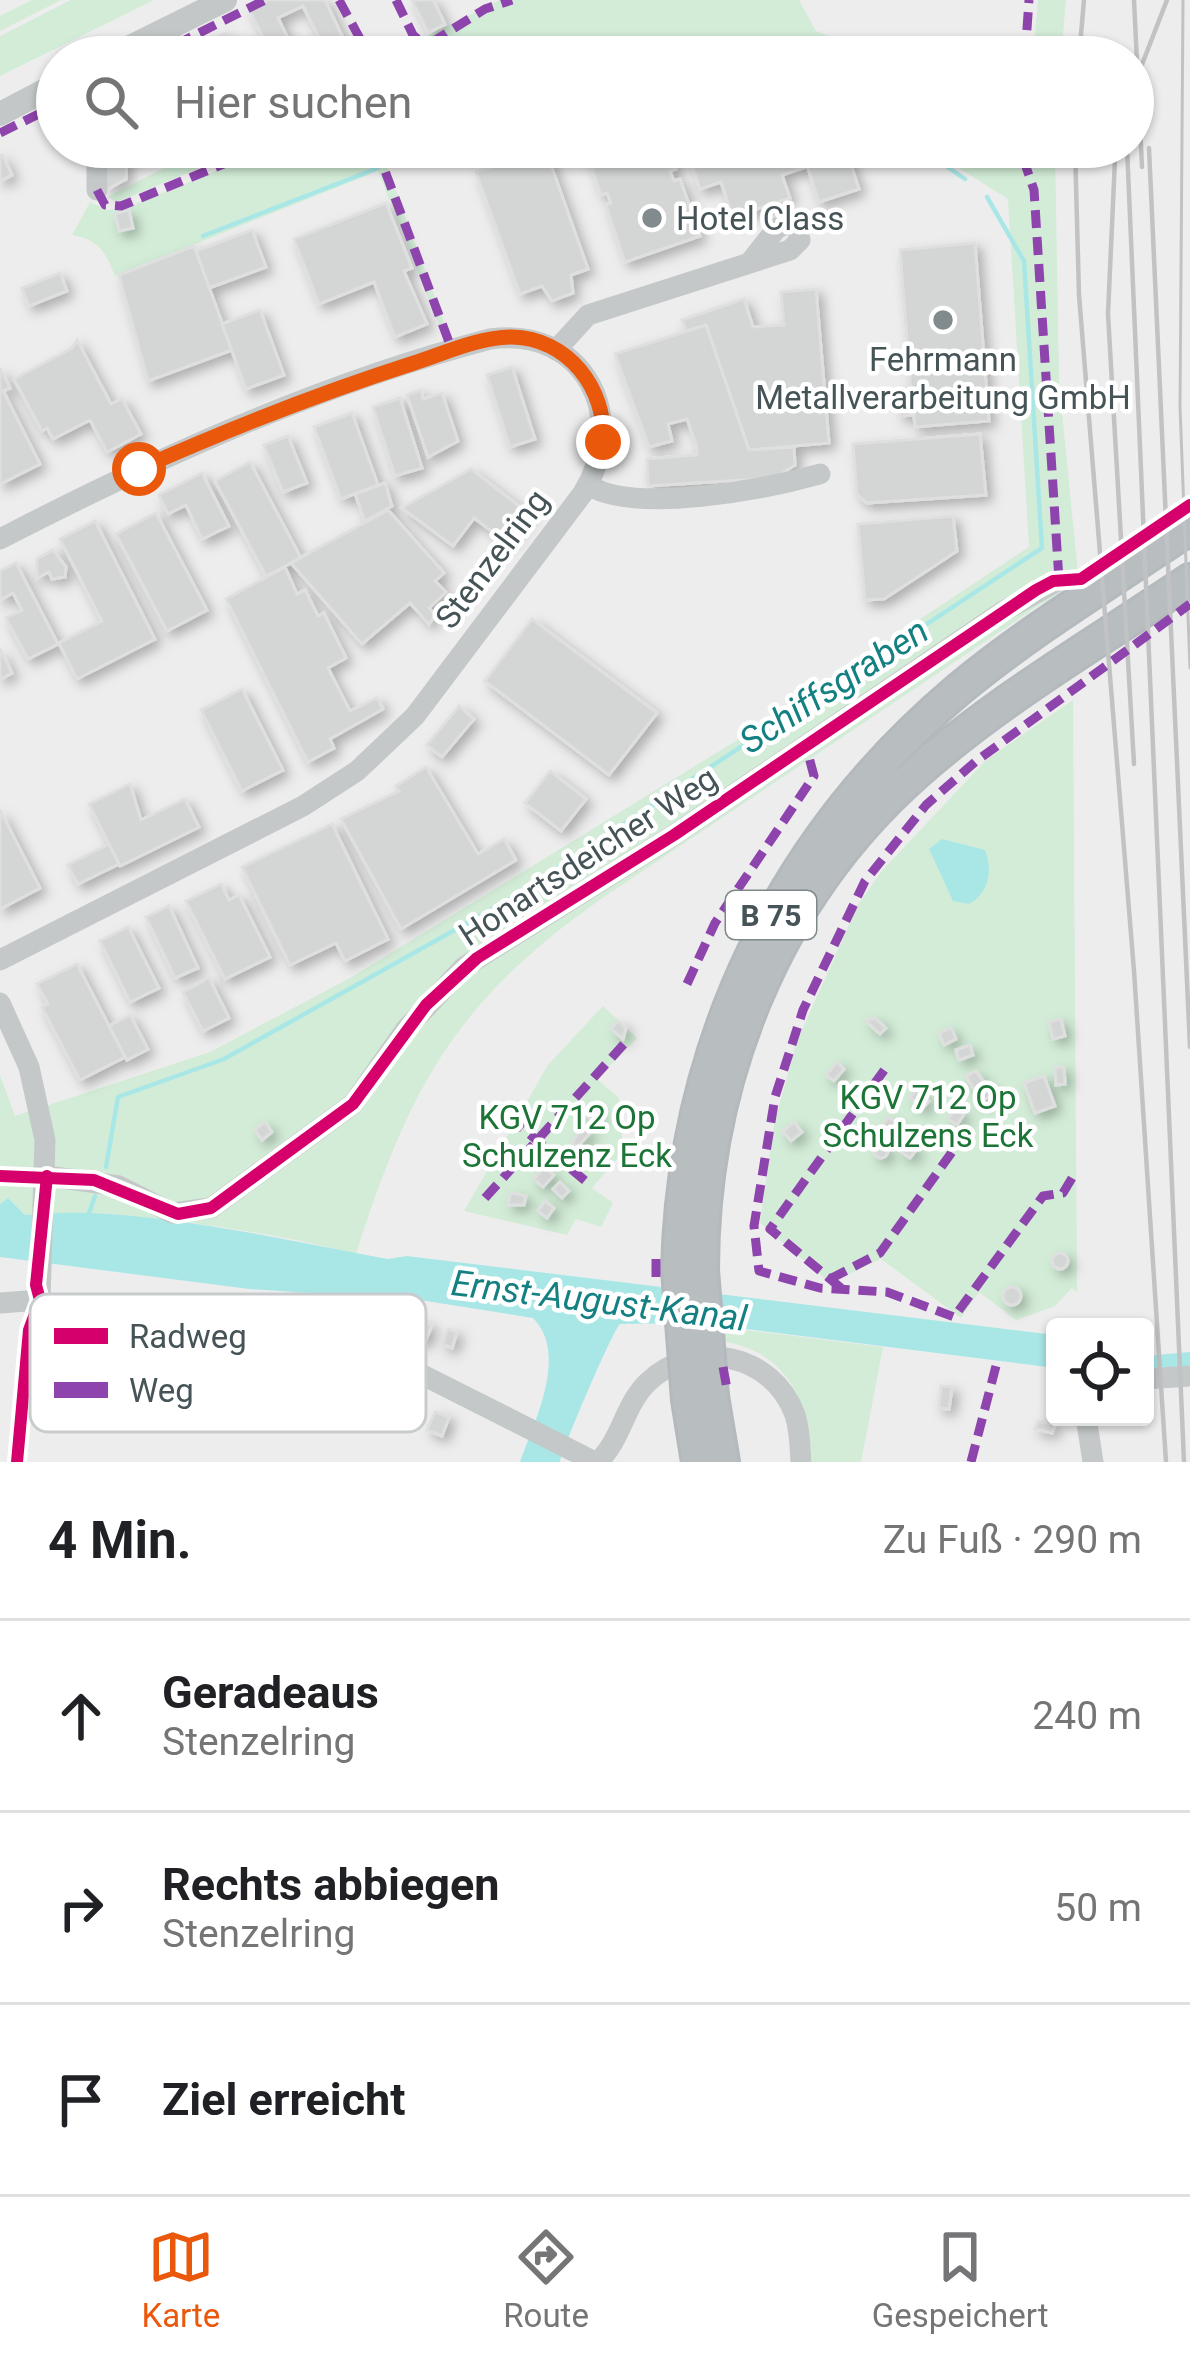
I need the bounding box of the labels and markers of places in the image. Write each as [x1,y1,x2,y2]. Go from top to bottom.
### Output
place label: Hotel Class [676,199,844,238]
marker: Hotel Class [639,205,665,231]
marker: Fehrmann Metallverarbeitung GmbH [930,307,956,333]
place label: Fehrmann Metallverarbeitung GmbH [755,340,1131,417]

